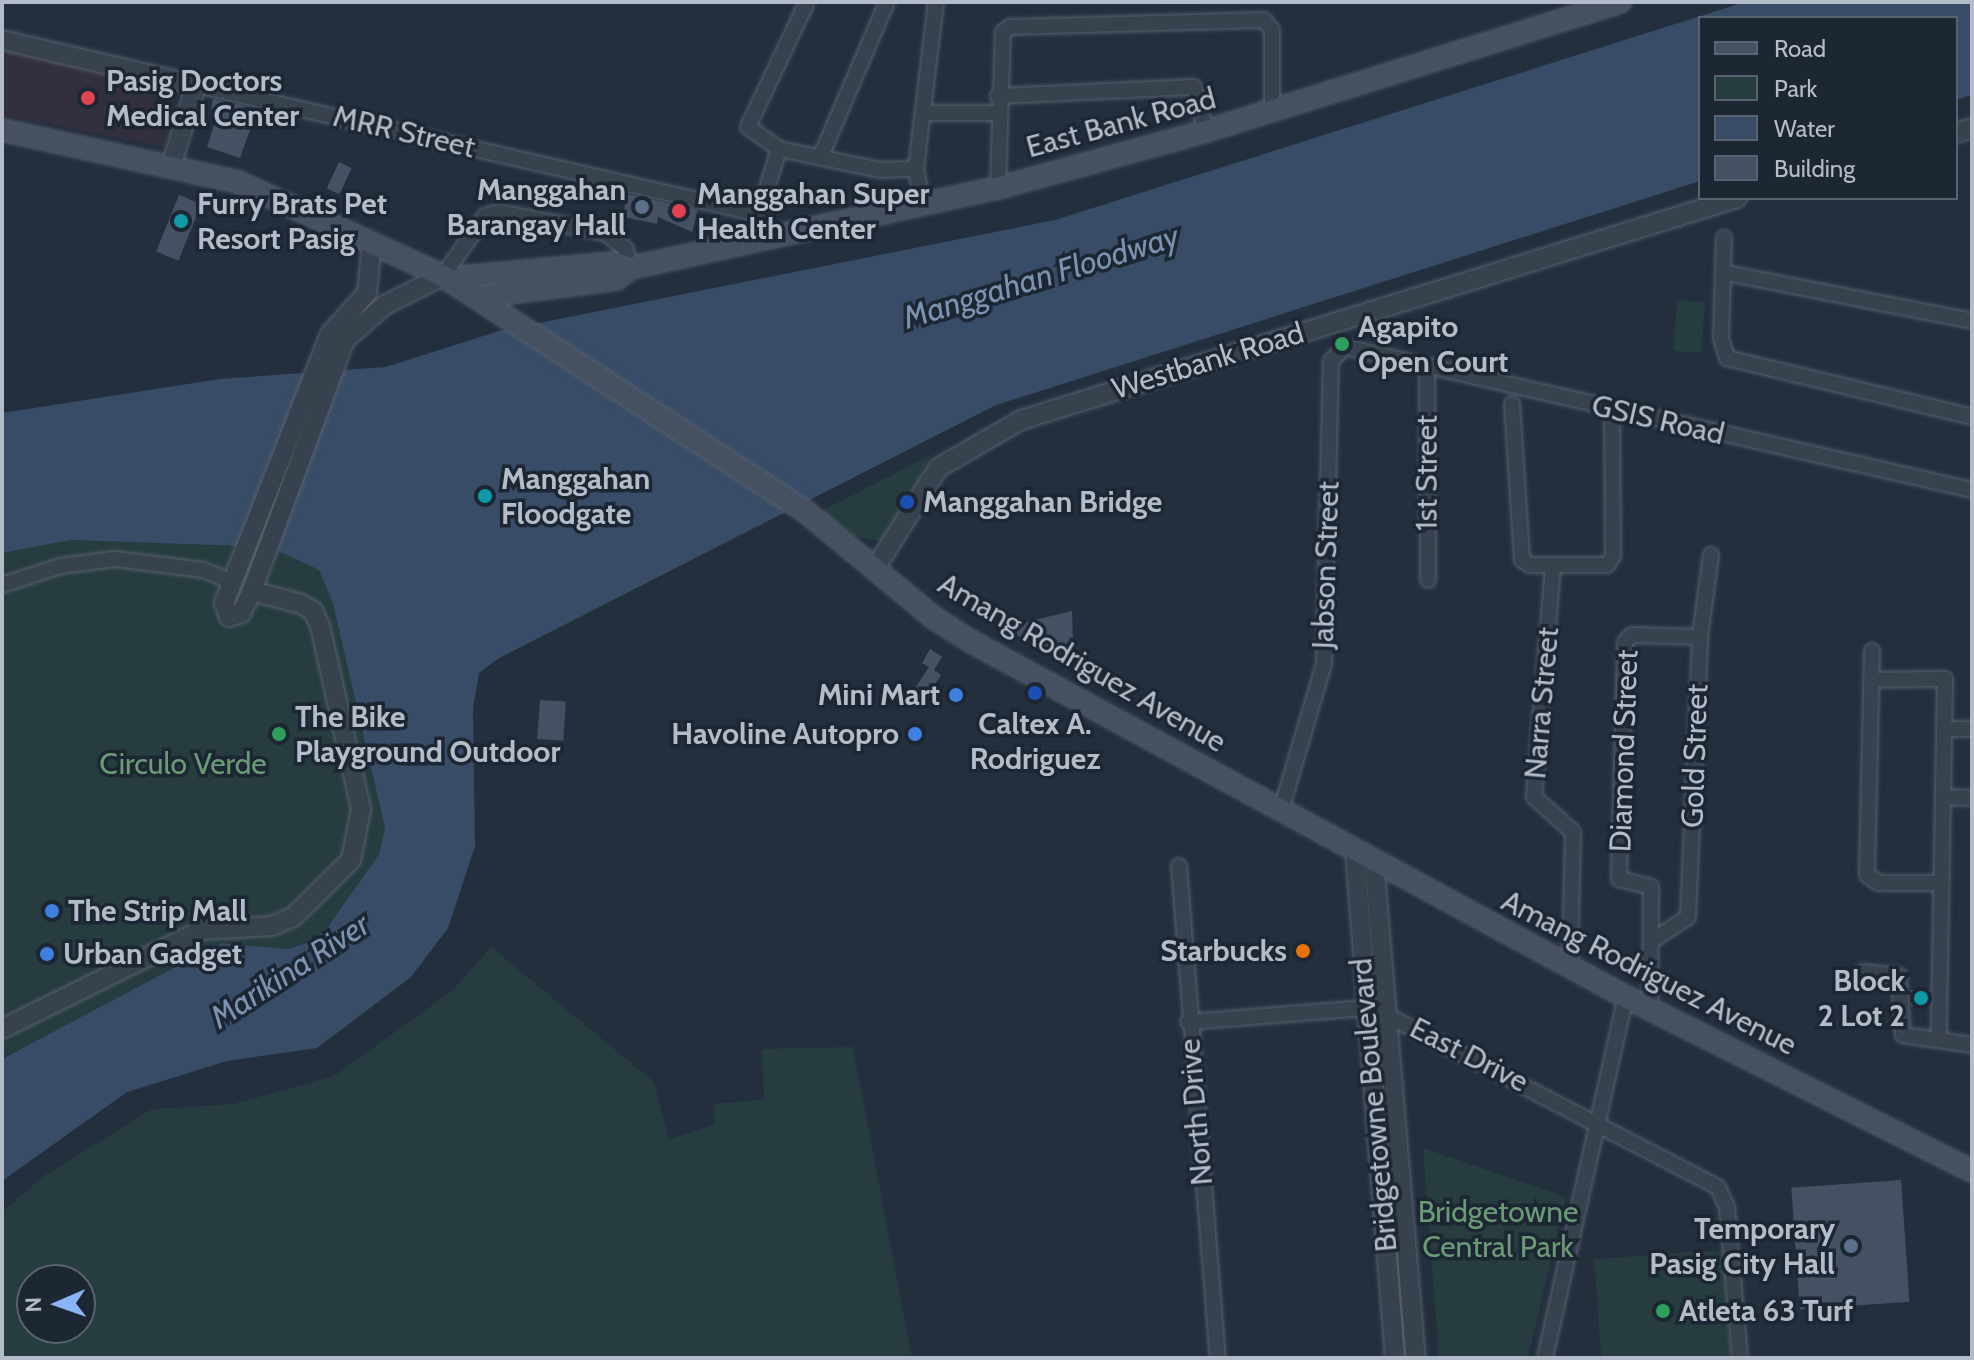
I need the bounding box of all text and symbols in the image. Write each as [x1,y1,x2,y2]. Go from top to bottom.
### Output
legend [1698,16,1958,200]
text: Road [1774,34,1826,63]
place label: Pasig Doctors Medical Center [106,63,299,134]
text: Park [1774,74,1817,103]
street label: East Bank Road [1022,80,1220,166]
marker: Pasig Doctors Medical Center [77,87,99,109]
street label: MRR Street [330,98,478,166]
text: Water [1774,114,1835,143]
text: Building [1774,154,1855,183]
place label: Manggahan Barangay Hall [447,172,626,242]
place label: Manggahan Super Health Center [697,176,929,246]
place label: Furry Brats Pet Resort Pasig [197,186,387,256]
marker: Manggahan Barangay Hall [633,198,651,216]
marker: Manggahan Super Health Center [668,200,690,222]
marker: Furry Brats Pet Resort Pasig [172,212,190,230]
water label: Manggahan Floodway [899,217,1183,337]
place label: Agapito Open Court [1358,309,1508,380]
street label: Westbank Road [1108,315,1308,407]
marker: Agapito Open Court [1333,335,1351,353]
street label: GSIS Road [1588,387,1728,453]
street label: 1st Street [1409,415,1445,531]
place label: Manggahan Floodgate [501,461,650,532]
street label: Jabson Street [1305,480,1347,650]
place label: Manggahan Bridge [923,484,1162,520]
marker: Manggahan Floodgate [476,487,494,505]
marker: Manggahan Bridge [898,493,916,511]
street label: Amang Rodriguez Avenue [932,566,1232,760]
street label: Narra Street [1517,626,1567,780]
street label: Diamond Street [1602,649,1646,853]
place label: Mini Mart [818,677,940,713]
street label: Gold Street [1674,683,1716,829]
marker: Caltex A. Rodriguez [1026,684,1044,702]
marker: Mini Mart [947,686,965,704]
place label: The Bike Playground Outdoor [295,699,560,770]
place label: Caltex A. Rodriguez [970,706,1100,776]
place label: Havoline Autopro [671,716,899,752]
marker: The Bike Playground Outdoor [270,725,288,743]
marker: Havoline Autopro [906,725,924,743]
park label: Circulo Verde [99,746,267,782]
street label: Amang Rodriguez Avenue [1496,883,1802,1063]
place label: The Strip Mall [68,893,247,929]
marker: The Strip Mall [43,902,61,920]
water label: Marikina River [203,905,377,1037]
place label: Starbucks [1160,933,1287,969]
place label: Urban Gadget [63,936,242,972]
marker: Starbucks [1294,942,1312,960]
marker: Urban Gadget [38,945,56,963]
street label: Bridgetowne Boulevard [1343,957,1405,1253]
place label: Block 2 Lot 2 [1818,963,1905,1034]
marker: Block 2 Lot 2 [1912,989,1930,1007]
street label: East Drive [1404,1010,1534,1100]
street label: North Drive [1172,1037,1220,1187]
park label: Bridgetowne Central Park [1418,1194,1578,1264]
place label: Temporary Pasig City Hall [1649,1211,1835,1282]
marker: Temporary Pasig City Hall [1842,1237,1860,1255]
north arrow [16,1264,96,1344]
place label: Atleta 63 Turf [1679,1293,1853,1329]
text: N [20,1297,47,1313]
marker: Atleta 63 Turf [1654,1302,1672,1320]

